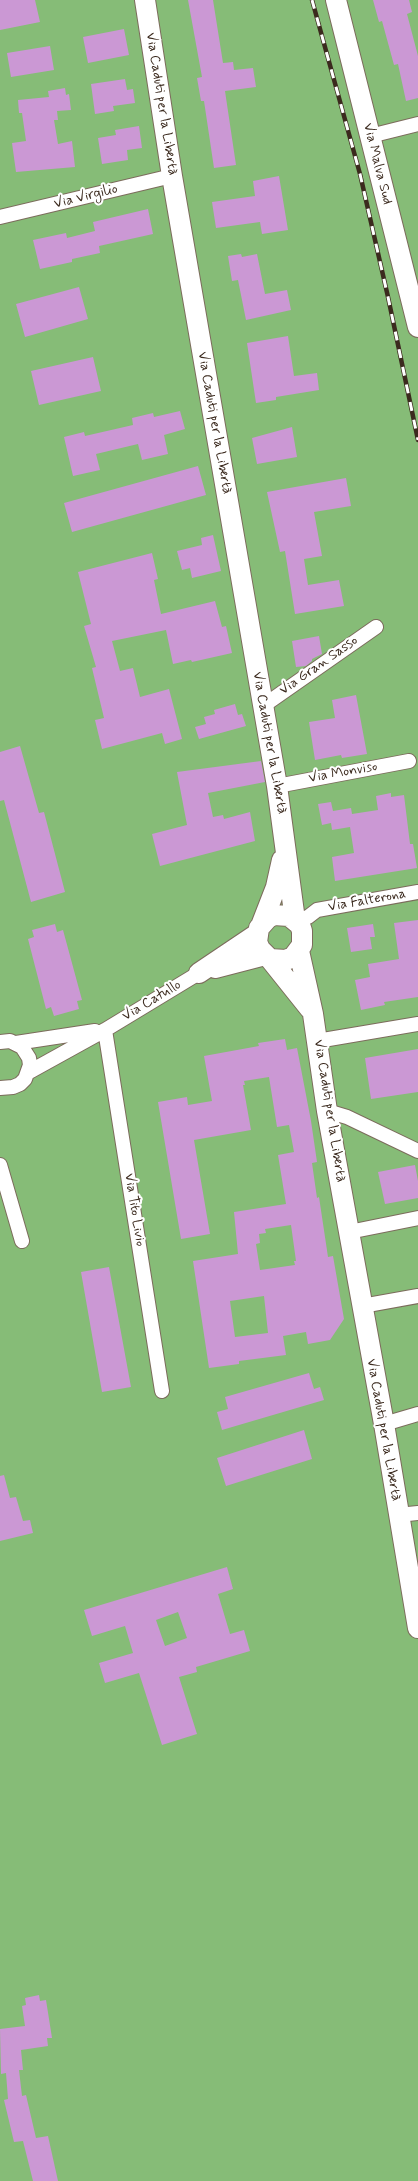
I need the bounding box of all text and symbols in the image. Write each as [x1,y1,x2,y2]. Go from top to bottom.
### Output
street label: Via Caduti per la Libertà [141,31,181,177]
street label: Via Malva Sud [359,122,395,206]
street label: Via Virgilio [52,181,120,213]
street label: Via Caduti per la Libertà [193,350,235,496]
street label: Via Gran Sasso [276,633,362,699]
street label: Via Caduti per la Libertà [248,670,290,816]
street label: Via Monviso [307,759,379,787]
street label: Via Falterona [327,886,407,916]
street label: Via Catullo [119,977,185,1025]
street label: Via Caduti per la Libertà [309,1038,349,1184]
street label: Via Tito Livio [120,1172,148,1248]
street label: Via Caduti per la Libertà [362,1357,404,1503]

